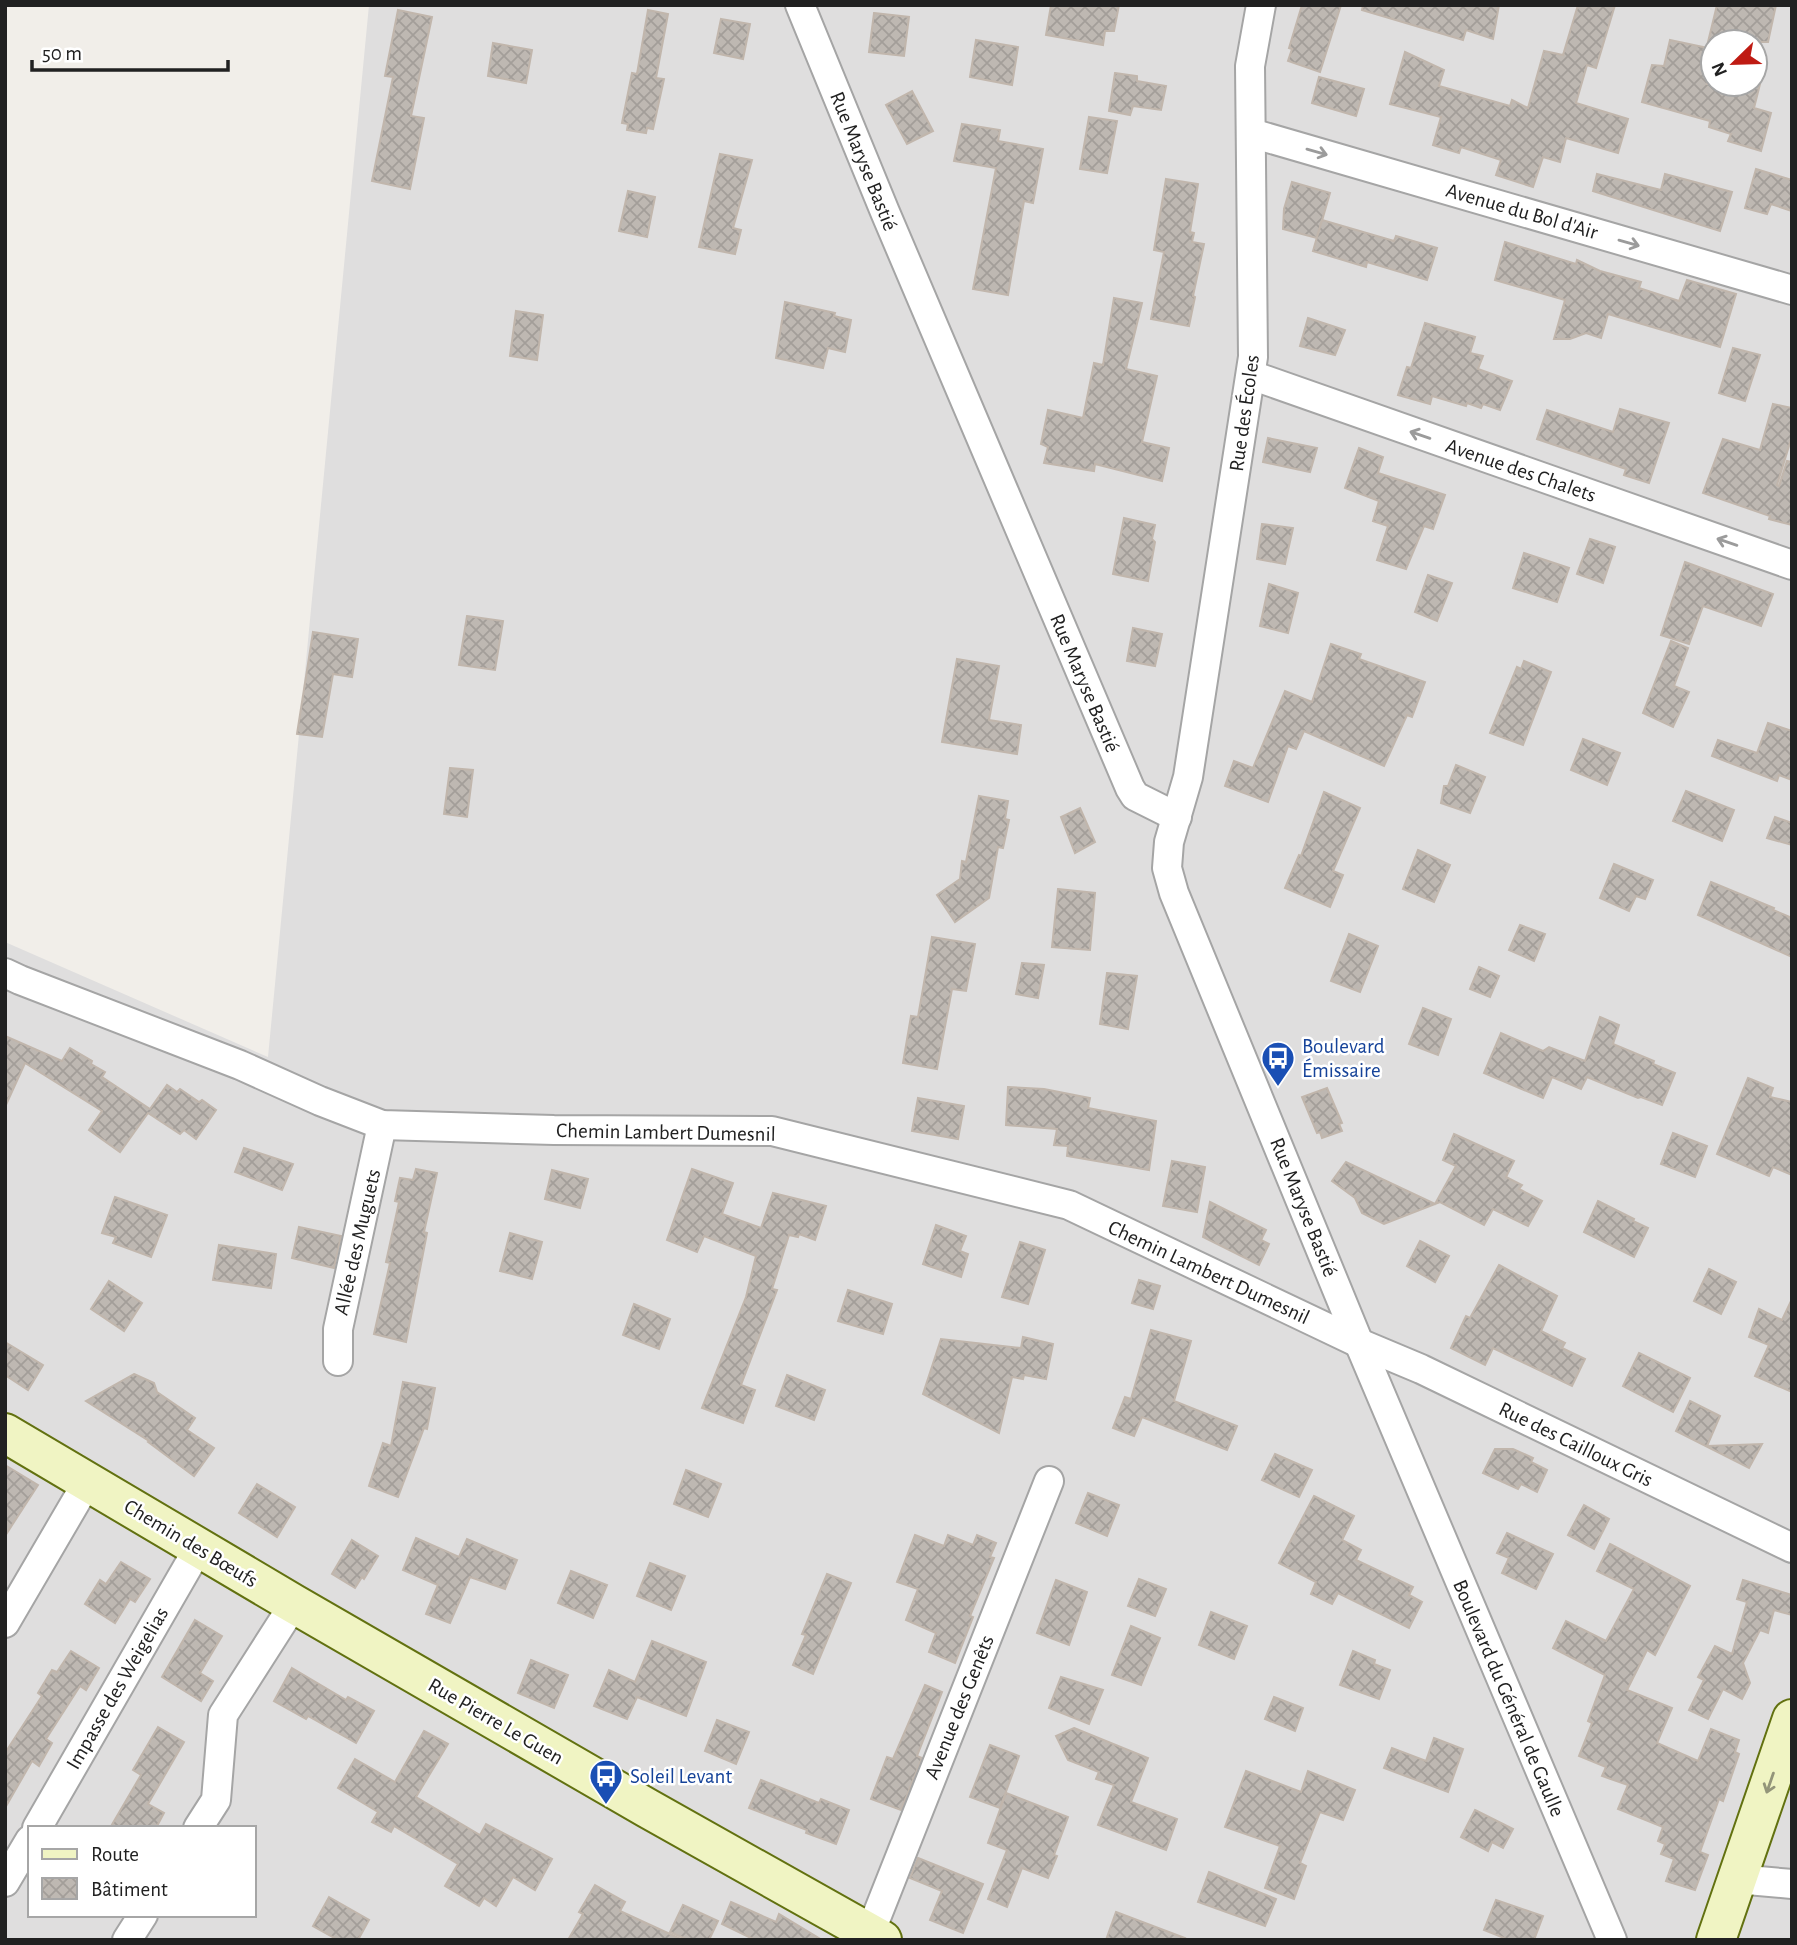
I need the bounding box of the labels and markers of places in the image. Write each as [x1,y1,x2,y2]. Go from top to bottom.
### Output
place label: Boulevard Émissaire [1302,1036,1385,1081]
bus stop icon: Boulevard Émissaire [1259,1039,1297,1088]
bus stop icon: Soleil Levant [587,1757,625,1806]
place label: Soleil Levant [630,1766,732,1787]

